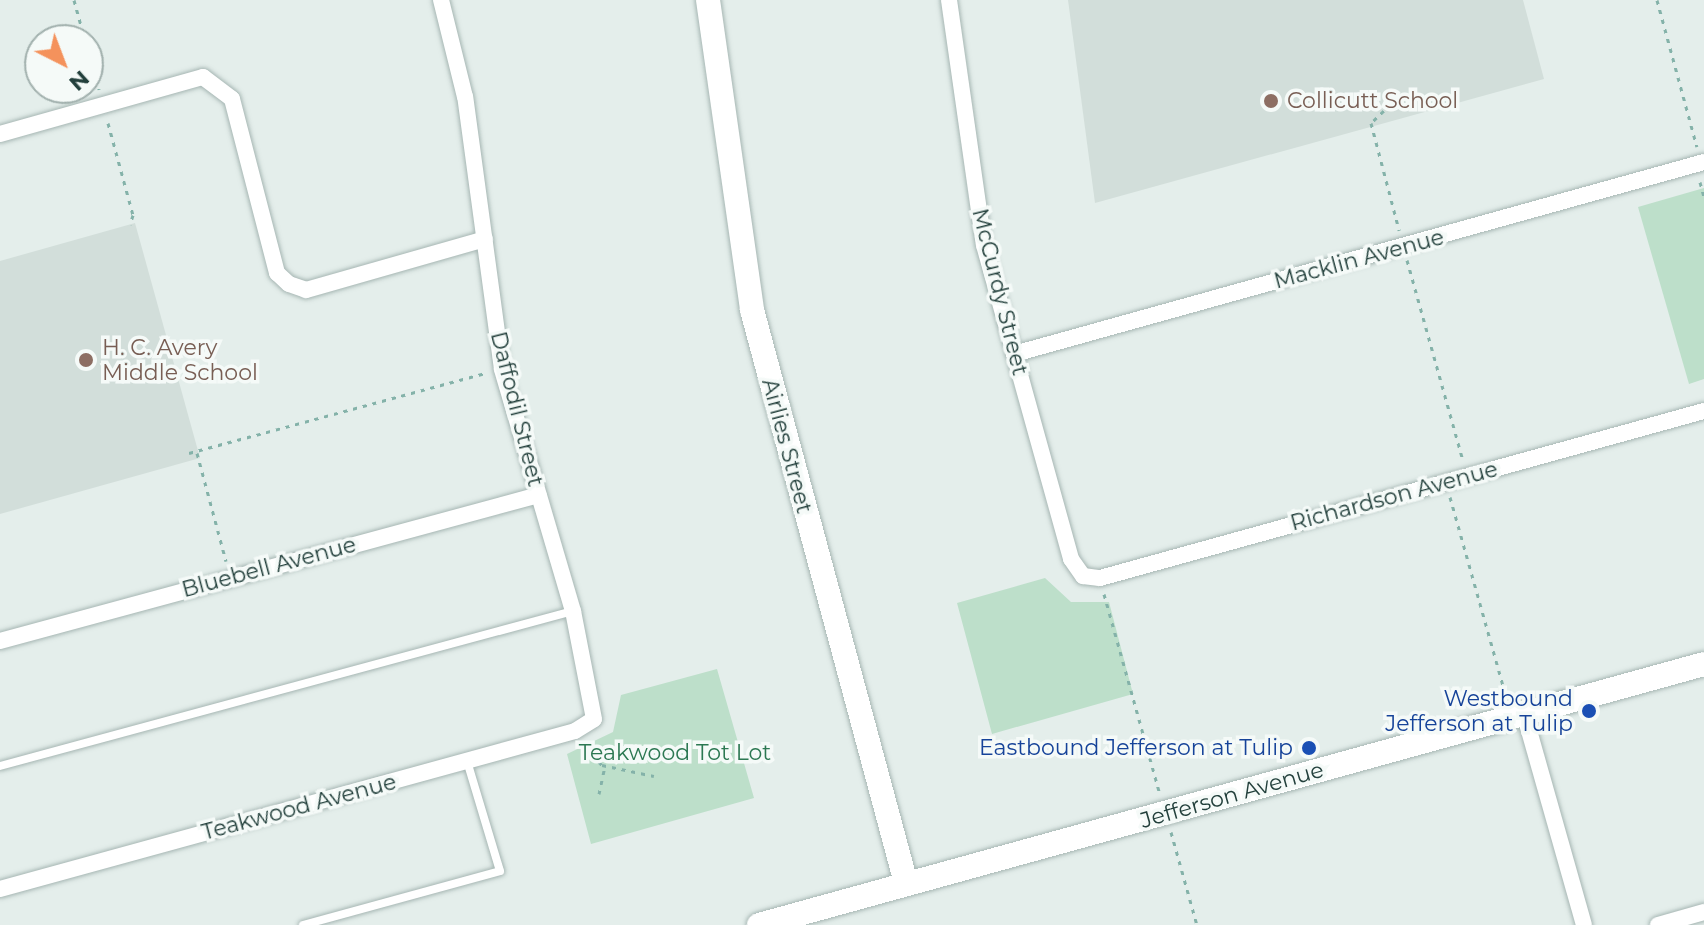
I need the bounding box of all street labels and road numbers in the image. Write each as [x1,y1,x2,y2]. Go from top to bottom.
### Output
street label: McCurdy Street [967,206,1033,378]
street label: Macklin Avenue [1271,224,1447,294]
street label: Daffodil Street [485,329,549,489]
street label: Airlies Street [756,376,818,516]
street label: Richardson Avenue [1287,456,1501,536]
street label: Bluebell Avenue [179,531,359,603]
street label: Jefferson Avenue [1137,756,1327,834]
street label: Teakwood Avenue [199,768,399,846]

